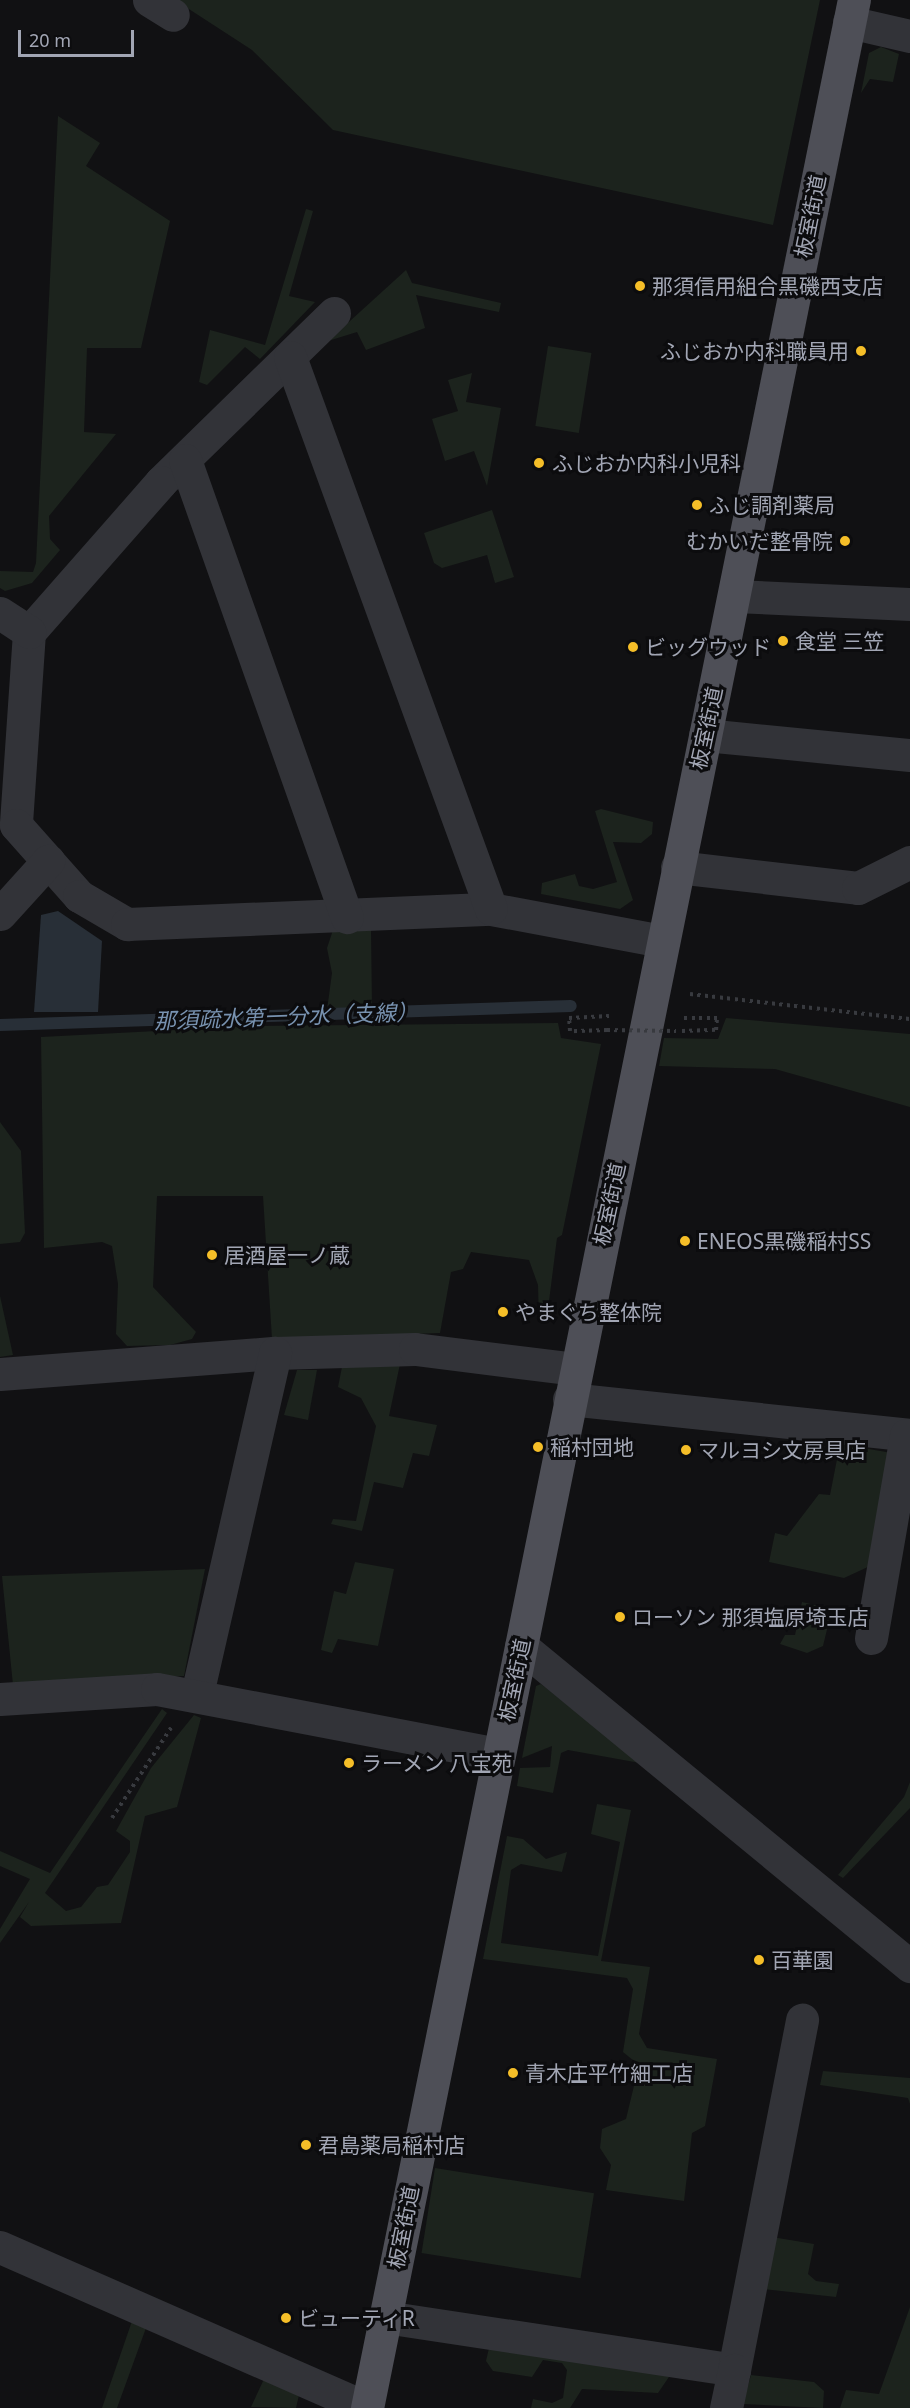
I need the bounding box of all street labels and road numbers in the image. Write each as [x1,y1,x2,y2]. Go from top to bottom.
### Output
street label: 板室街道 [790,172,830,260]
street label: 板室街道 [685,684,727,772]
street label: 板室街道 [588,1160,630,1248]
street label: 板室街道 [493,1636,535,1724]
street label: 板室街道 [383,2183,423,2271]

